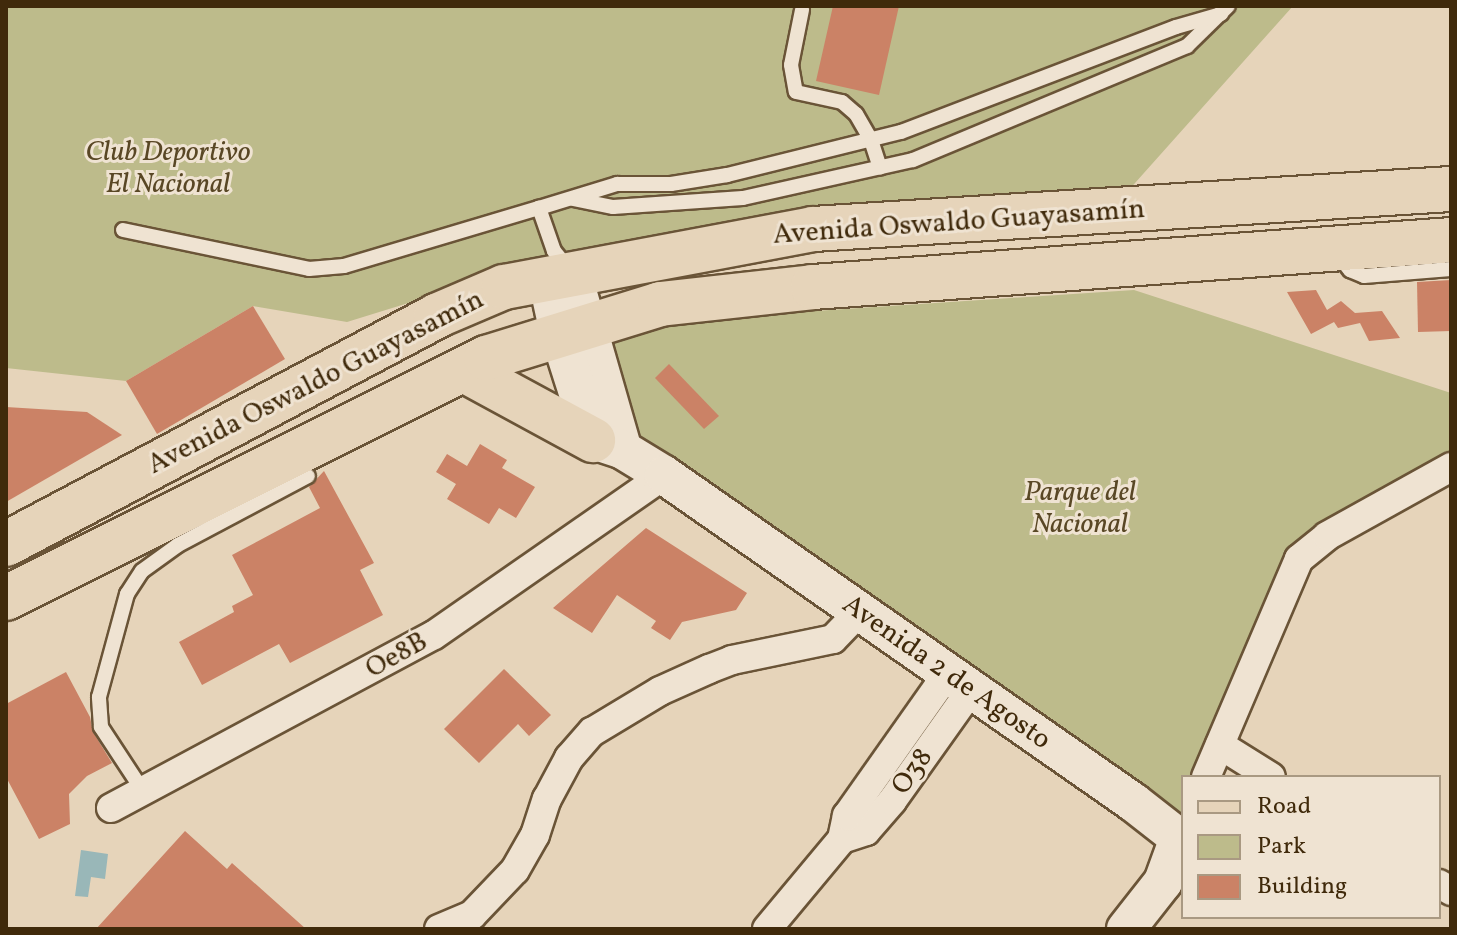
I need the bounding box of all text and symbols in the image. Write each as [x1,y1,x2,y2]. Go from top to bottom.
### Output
park label: Club Deportivo El Nacional [86,136,250,202]
street label: Avenida Oswaldo Guayasamín [772,193,1146,253]
street label: Avenida Oswaldo Guayasamín [142,283,490,483]
park label: Parque del Nacional [1024,476,1136,542]
street label: Avenida 2 de Agosto [835,588,1057,758]
street label: Oe8B [360,625,434,687]
street label: O38 [885,742,941,802]
legend [1181,775,1441,919]
text: Road [1257,790,1311,824]
text: Park [1257,830,1306,864]
text: Building [1257,870,1347,904]

